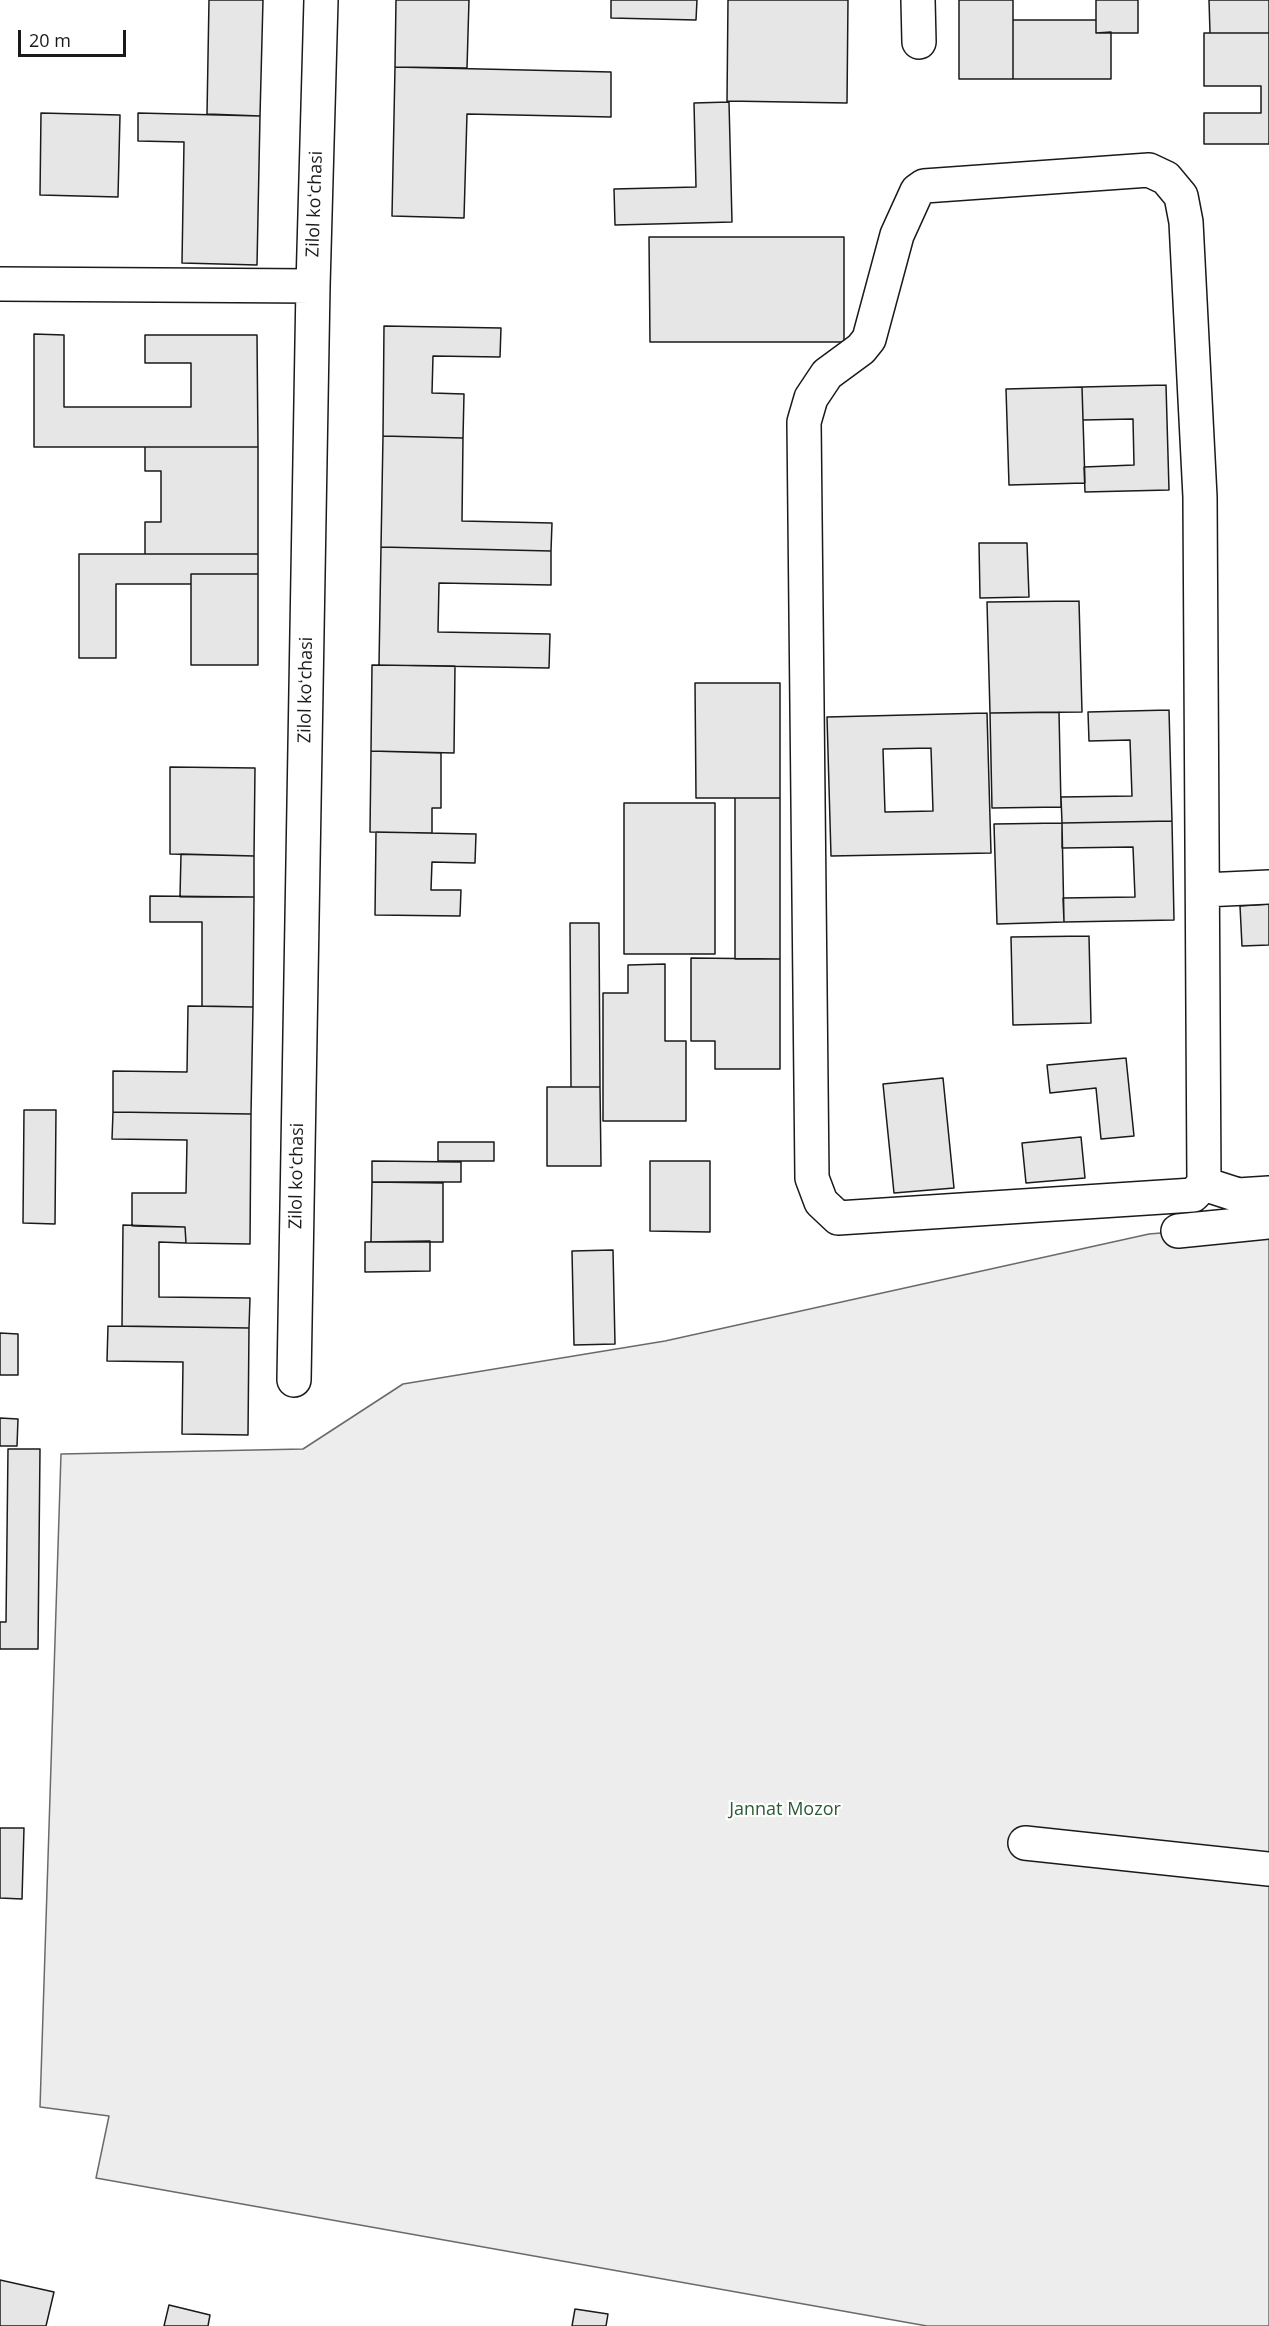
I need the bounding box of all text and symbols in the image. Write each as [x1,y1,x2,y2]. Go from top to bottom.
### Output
scale bar [21,18,129,56]
text: 20 m [29,28,71,52]
street label: Zilol koʻchasi [302,150,328,258]
street label: Zilol koʻchasi [294,637,318,743]
street label: Zilol koʻchasi [285,1123,309,1229]
park label: Jannat Mozor [729,1799,841,1821]

